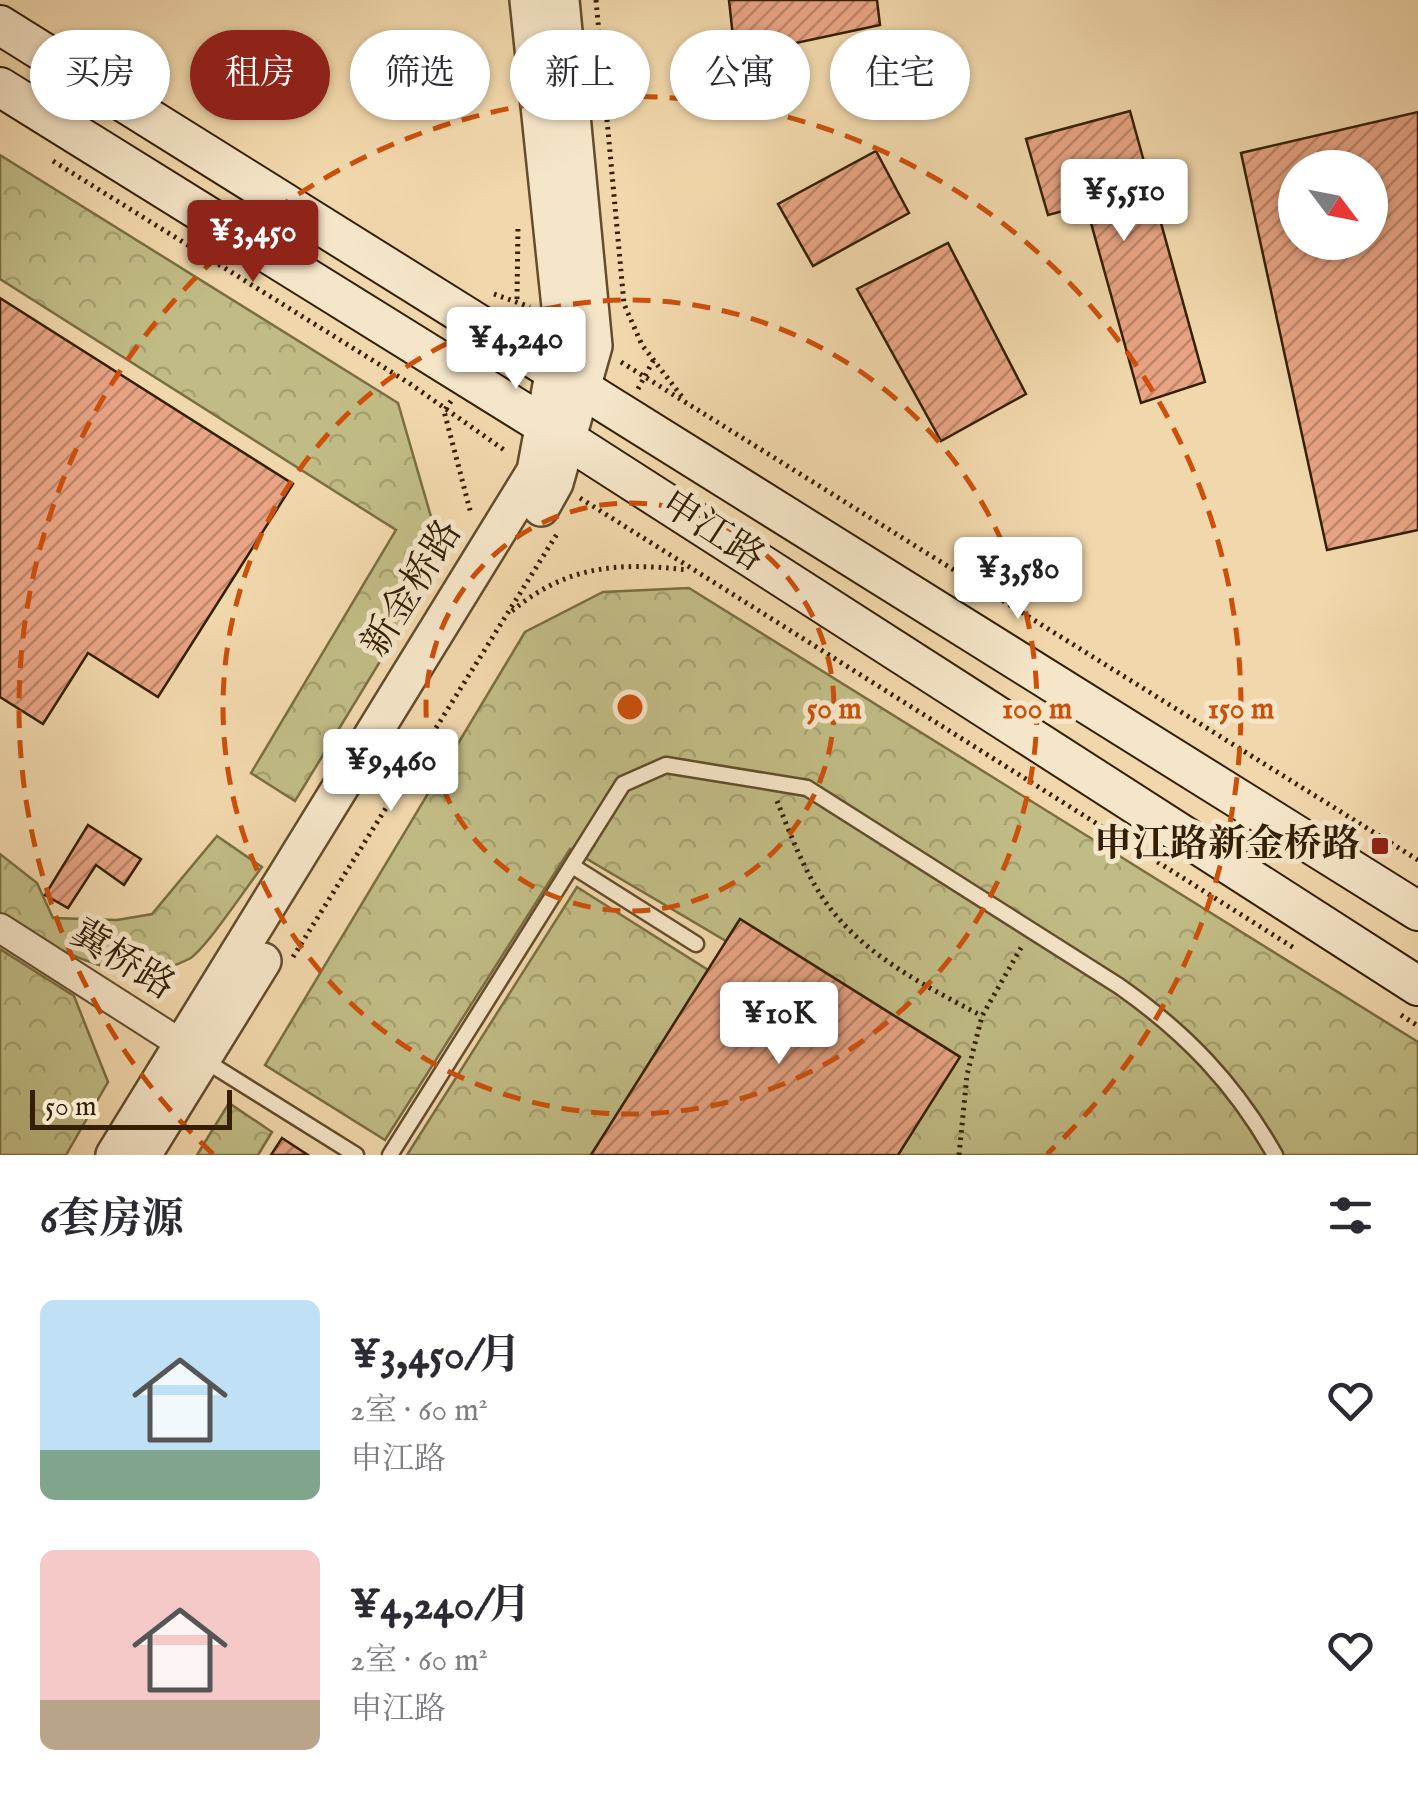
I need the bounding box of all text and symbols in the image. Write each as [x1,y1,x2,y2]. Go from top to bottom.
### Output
chip: 买房 [30,30,170,120]
chip: 租房 [190,30,330,120]
chip: 筛选 [350,30,490,120]
chip: 新上 [510,30,650,120]
chip: 公寓 [670,30,810,120]
chip: 住宅 [830,30,970,120]
north arrow [1278,150,1388,260]
map controls [1278,150,1388,260]
pin: ¥5,510 [1043,159,1205,244]
text: ¥5,510 [1083,171,1165,212]
pin: ¥3,450 [172,200,334,285]
text: ¥3,450 [209,212,297,253]
pin: ¥4,240 [435,307,597,392]
text: ¥4,240 [469,319,563,360]
street label: 申江路 [651,481,773,583]
street label: 新金桥路 [352,512,474,666]
pin: ¥3,580 [937,537,1099,622]
text: ¥3,580 [976,549,1060,590]
centre of rings [612,689,648,725]
text: 50 m [806,691,862,729]
text: 100 m [1002,691,1072,729]
text: 150 m [1208,691,1274,729]
pin: ¥9,460 [310,729,472,814]
text: ¥9,460 [345,741,437,782]
place label: 申江路新金桥路 [1094,822,1360,870]
marker: 申江路新金桥路 [1369,835,1391,857]
street label: 冀桥路 [61,910,183,1012]
pin: ¥10K [720,982,838,1067]
text: ¥10K [742,994,816,1035]
scale bar [30,1085,232,1130]
text: 50 m [45,1090,97,1125]
icon: filters [1323,1188,1378,1243]
text: 6套房源 [40,1194,184,1247]
text: ¥3,450/月 [350,1330,521,1383]
icon: home [120,1340,240,1460]
icon: heart [1323,1373,1378,1428]
text: 2室 · 60 m² [350,1391,488,1432]
text: 申江路 [350,1440,446,1481]
text: ¥4,240/月 [350,1580,531,1633]
icon: home [120,1590,240,1710]
icon: heart [1323,1623,1378,1678]
text: 2室 · 60 m² [350,1641,488,1682]
text: 申江路 [350,1690,446,1731]

